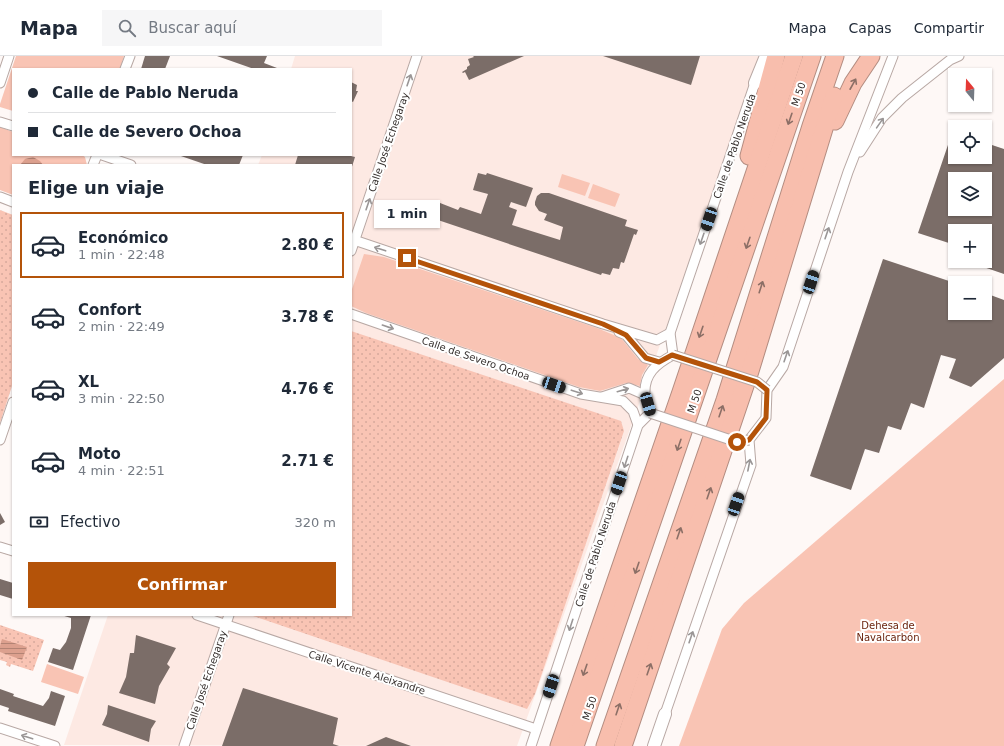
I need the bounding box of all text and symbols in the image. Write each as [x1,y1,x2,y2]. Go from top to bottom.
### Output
search box [102,10,382,46]
text: Mapa [20,17,78,39]
icon: search [116,17,138,39]
text: Buscar aquí [148,19,237,37]
text: Mapa [788,20,827,36]
text: Capas [849,20,892,36]
text: Compartir [914,20,984,36]
north arrow [948,68,992,112]
map controls [948,68,992,320]
one-way arrow [406,74,413,87]
one-way arrow [849,79,857,91]
street label: M 50 [789,81,808,108]
text: Calle de Pablo Neruda [52,84,239,102]
street label: Calle José Echegaray [366,91,411,193]
street label: Calle de Pablo Neruda [711,92,758,200]
one-way arrow [786,113,793,126]
one-way arrow [876,117,884,128]
button: locate [948,120,992,164]
text: Calle de Severo Ochoa [52,123,242,141]
button: layers [948,172,992,216]
text: Elige un viaje [28,177,164,198]
one-way arrow [364,198,372,210]
callout: 1 min [374,200,440,228]
text: 1 min [387,206,427,221]
car [699,206,719,232]
button: + [948,224,992,268]
icon: car [30,227,66,263]
one-way arrow [824,228,832,240]
text: Económico [78,229,168,247]
one-way arrow [698,233,705,246]
text: 2.80 € [281,236,334,254]
one-way arrow [744,236,751,249]
one-way arrow [374,245,387,252]
text: 1 min · 22:48 [78,247,165,262]
route end [398,249,416,267]
car [802,269,820,295]
button: − [948,276,992,320]
one-way arrow [758,280,765,293]
icon: car [30,299,66,335]
text: Confort [78,301,141,319]
text: 3.78 € [281,308,334,326]
text: 2 min · 22:49 [78,319,165,334]
one-way arrow [381,324,394,331]
one-way arrow [697,325,704,338]
street label: Calle de Severo Ochoa [420,335,531,382]
one-way arrow [783,350,790,363]
icon: car [30,371,66,407]
text: XL [78,373,99,391]
car [541,375,567,395]
text: 4.76 € [281,380,334,398]
one-way arrow [617,386,630,393]
street label: M 50 [685,388,704,415]
one-way arrow [570,389,583,396]
text: 3 min · 22:50 [78,391,165,406]
car [639,391,657,417]
one-way arrow [718,404,725,417]
route start [728,433,746,451]
one-way arrow [675,438,682,451]
icon: car [30,443,66,479]
text: Moto [78,445,121,463]
text: 2.71 € [281,452,334,470]
one-way arrow [622,455,629,468]
one-way arrow [746,459,754,472]
text: 4 min · 22:51 [78,463,165,478]
car [610,470,628,496]
one-way arrow [706,487,713,500]
car [726,491,746,517]
street label: Calle de Pablo Neruda [573,500,618,608]
icon: cash [28,511,50,533]
text: Efectivo [60,513,120,531]
text: 320 m [294,515,336,530]
one-way arrow [675,528,683,540]
button: Confirmar [28,562,336,608]
one-way arrow [632,562,640,574]
one-way arrow [567,618,574,631]
park label: Dehesa de Navalcarbón [857,620,919,643]
street label: Calle José Echegaray [184,629,229,731]
one-way arrow [688,631,696,643]
street label: Calle Vicente Aleixandre [307,648,427,697]
one-way arrow [646,663,653,676]
one-way arrow [581,664,589,676]
car [542,673,560,699]
street label: M 50 [580,695,599,722]
one-way arrow [615,703,622,716]
one-way arrow [21,733,34,740]

